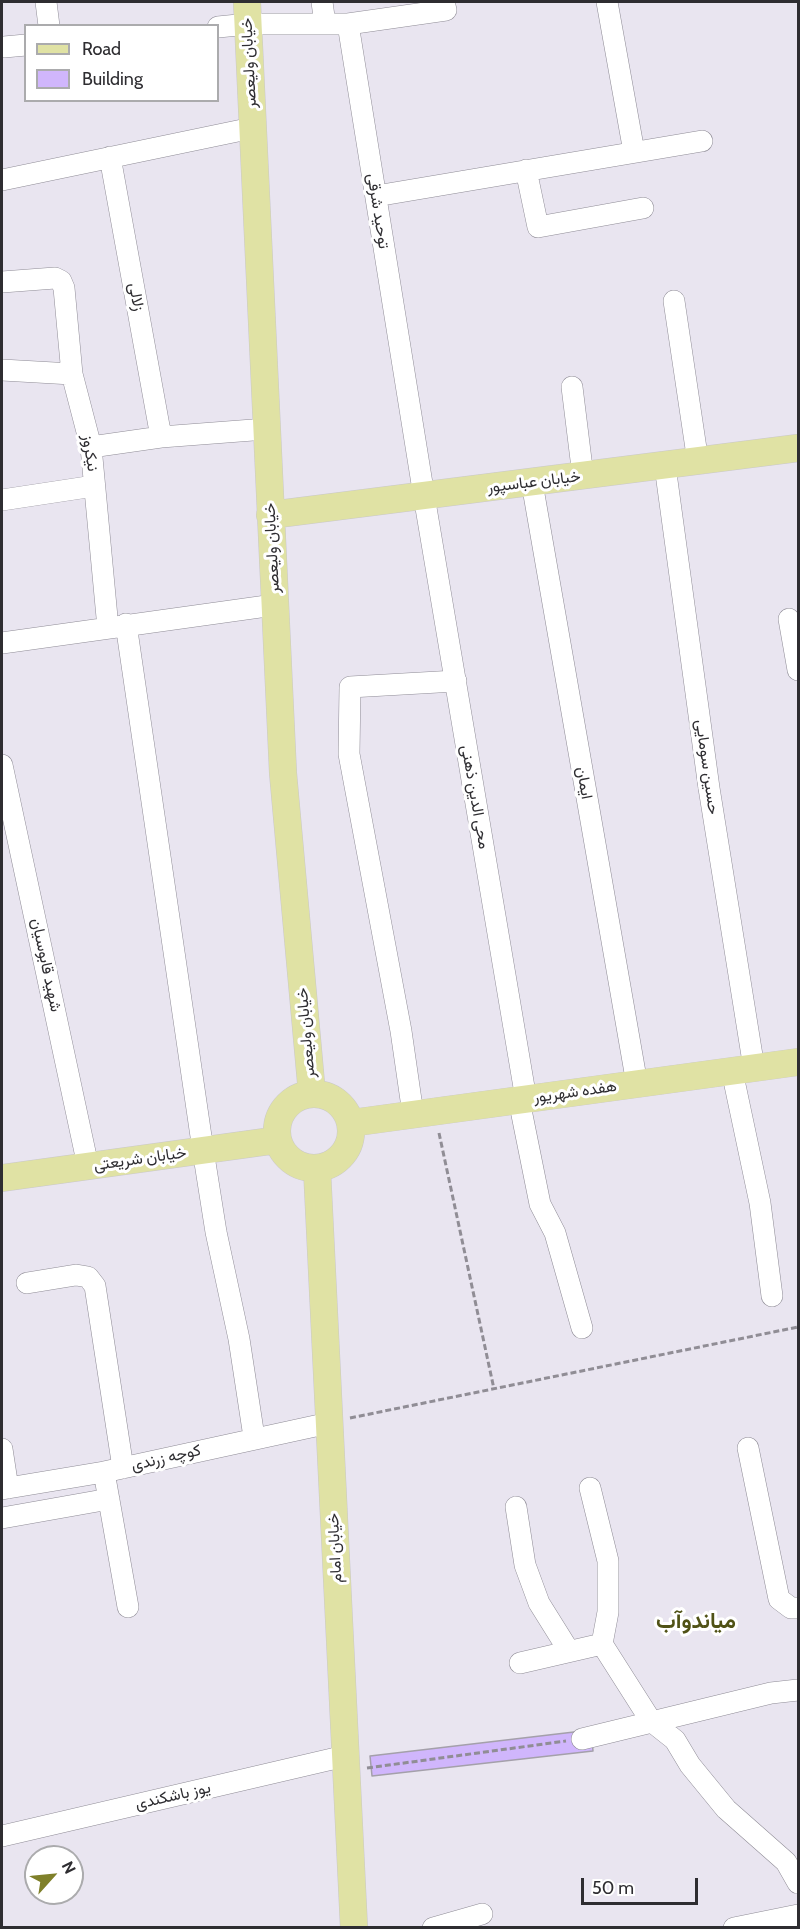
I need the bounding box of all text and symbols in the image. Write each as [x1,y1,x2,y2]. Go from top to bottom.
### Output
street label: خیابان ولیعصر [237,17,261,109]
legend [24,24,219,102]
text: Road [82,38,121,60]
text: Building [82,68,143,90]
street label: توحید شرقی [363,172,393,250]
street label: زلالی [124,281,148,313]
street label: نیکروز [78,433,102,473]
street label: خیابان عباسپور [486,467,582,497]
street label: خیابان ولیعصر [260,502,284,594]
street label: حسین سومایی [691,718,723,816]
street label: محی الدین ذهنی [456,743,494,851]
street label: ایمان [572,765,596,801]
street label: شهید قابوسیان [27,916,65,1014]
street label: خیابان ولیعصر [292,987,320,1079]
street label: هفده شهریور [532,1077,618,1107]
street label: خیابان شریعتی [93,1143,187,1175]
street label: کوچه زرندی [129,1441,203,1475]
street label: خیابان امام [324,1513,346,1583]
district label: میاندوآب [656,1609,736,1635]
street label: یوز باشکندی [133,1778,213,1814]
north arrow [24,1845,84,1905]
text: N [58,1858,80,1877]
scale bar [584,1866,701,1904]
text: 50 m [592,1877,634,1899]

